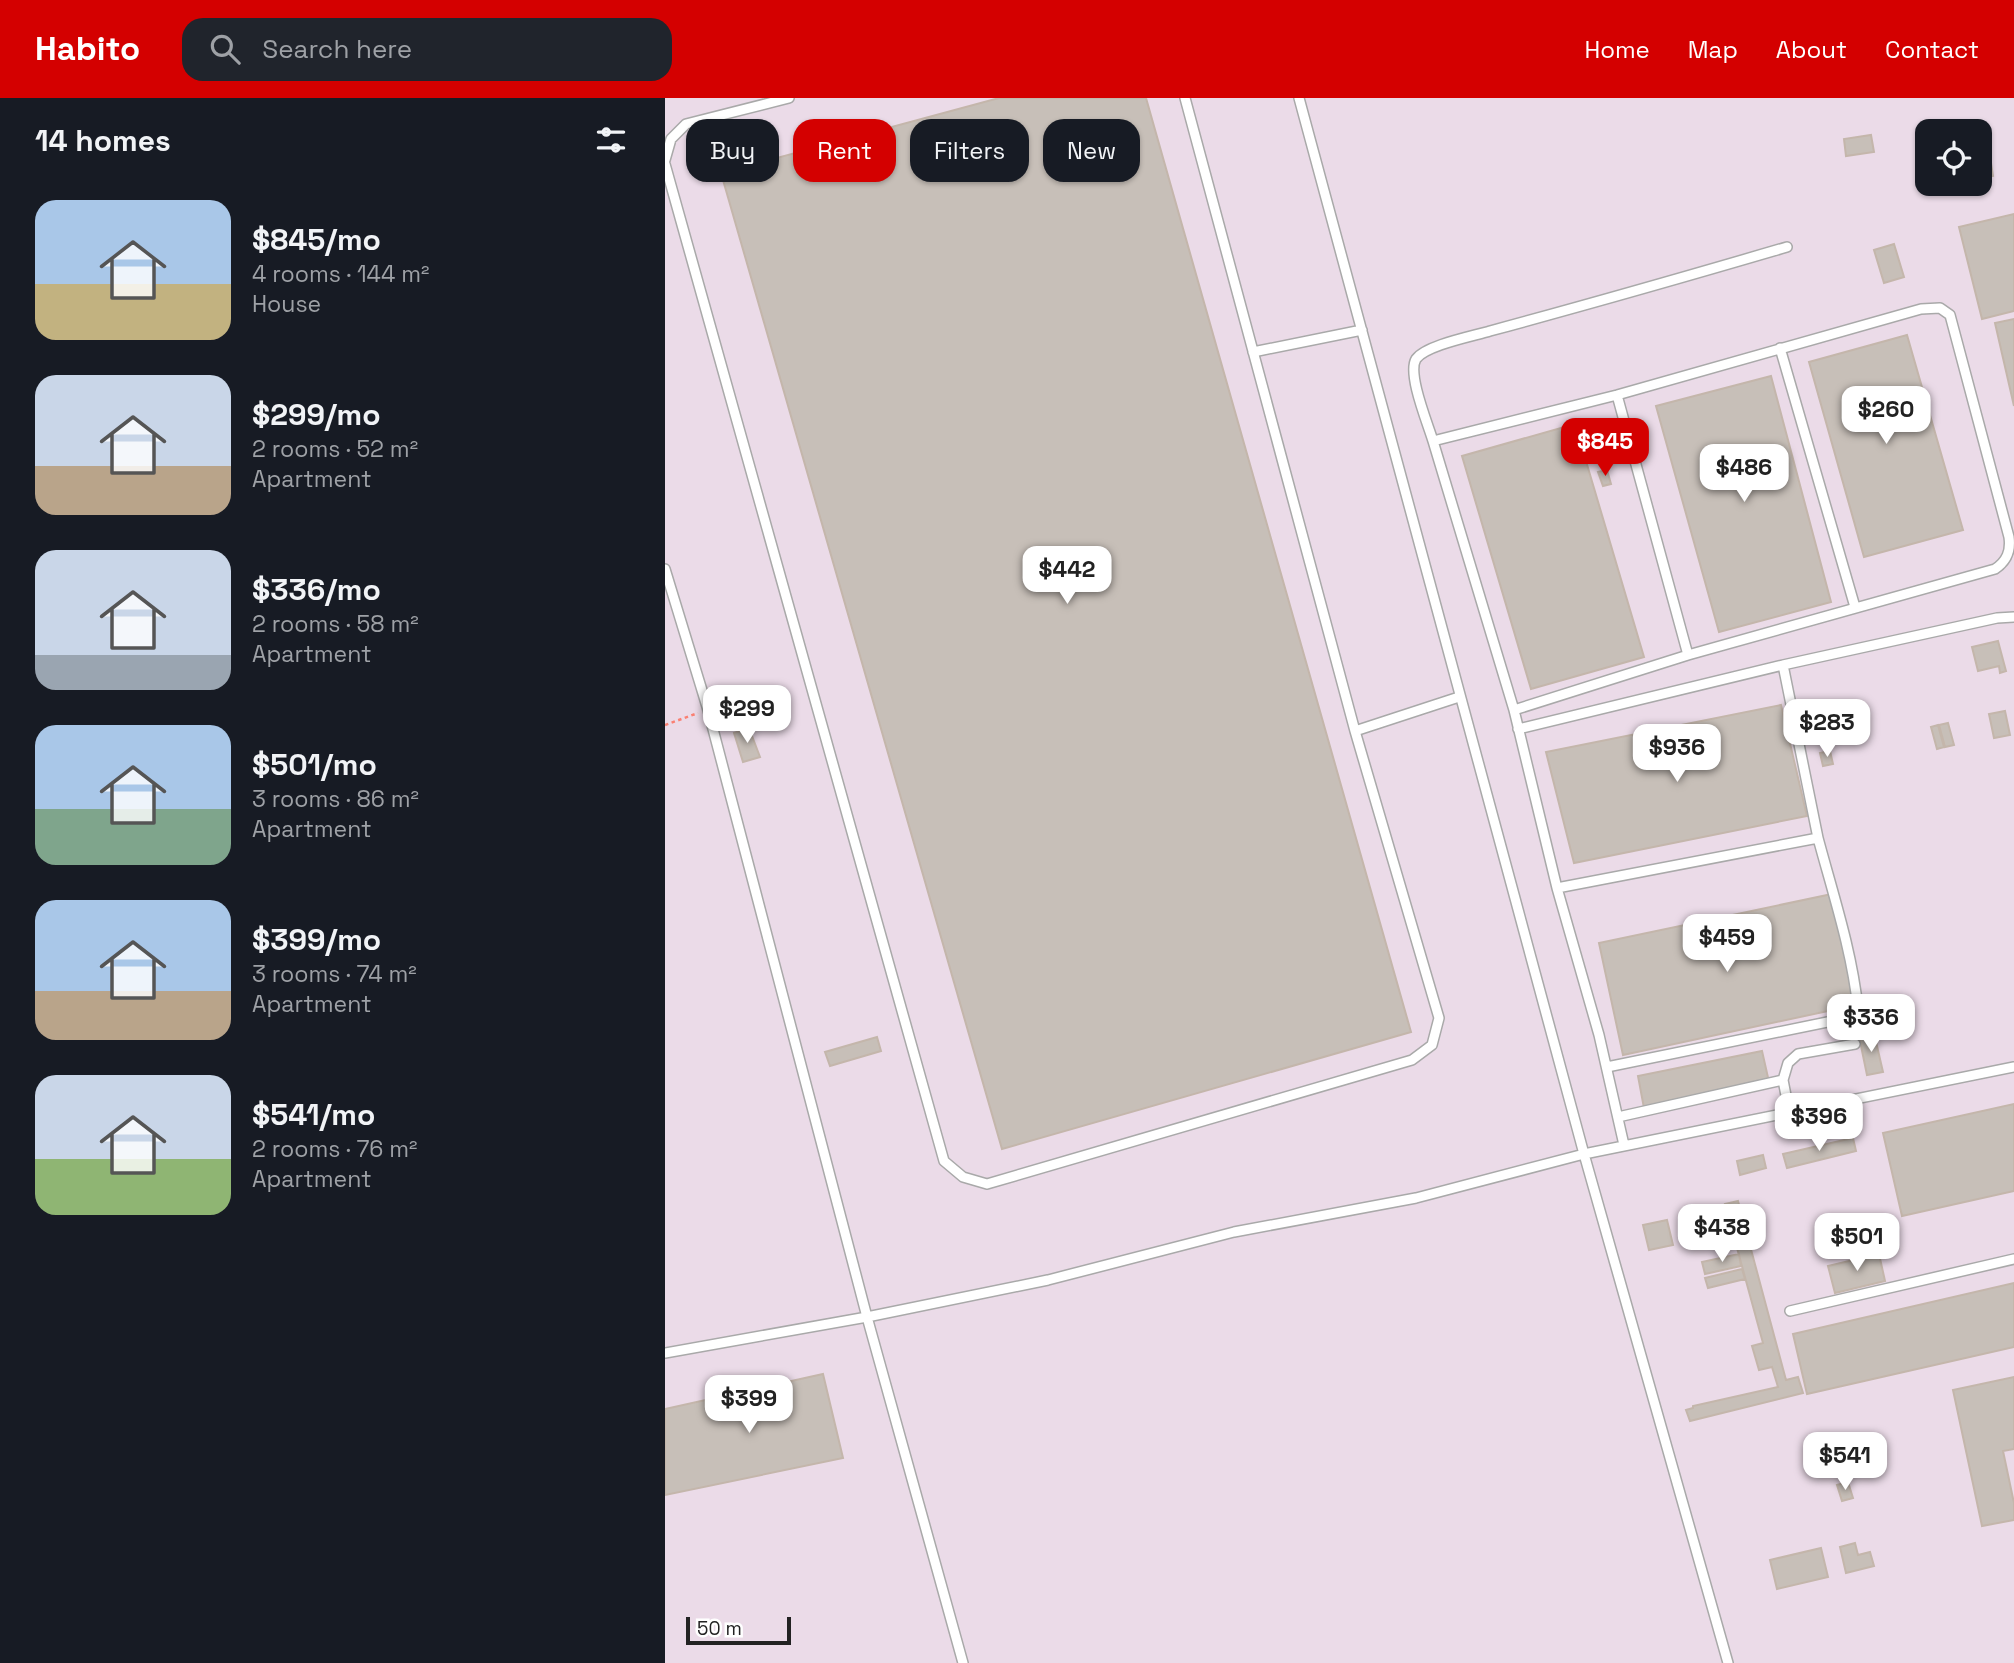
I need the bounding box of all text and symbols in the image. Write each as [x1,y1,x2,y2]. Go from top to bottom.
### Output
search box [182,18,672,81]
text: Habito [35,28,140,70]
icon: search [206,30,244,68]
text: Search here [262,32,412,66]
text: Home [1584,34,1650,65]
text: Map [1688,34,1738,65]
text: About [1776,34,1847,65]
text: Contact [1885,34,1979,65]
chip: Buy [686,119,779,182]
chip: Rent [793,119,896,182]
chip: Filters [910,119,1029,182]
chip: New [1043,119,1140,182]
map controls [1915,119,1992,196]
button: locate [1915,119,1992,196]
text: 14 homes [35,121,171,160]
icon: filters [592,121,630,159]
text: $845/mo [252,220,381,259]
icon: home [91,228,175,312]
text: 4 rooms · 144 m² [252,259,429,289]
text: House [252,289,321,319]
pin: $260 [1845,386,1927,446]
text: $260 [1858,394,1914,424]
text: $299/mo [252,395,381,434]
icon: home [91,403,175,487]
pin: $845 [1564,418,1646,478]
text: $845 [1577,426,1633,456]
text: 2 rooms · 52 m² [252,434,418,464]
pin: $486 [1703,444,1785,504]
text: $486 [1716,452,1772,482]
text: Apartment [252,464,372,494]
pin: $442 [1026,546,1108,606]
text: $442 [1039,554,1095,584]
text: $336/mo [252,570,381,609]
icon: home [91,578,175,662]
text: 2 rooms · 58 m² [252,609,419,639]
text: Apartment [252,639,372,669]
pin: $299 [706,686,788,745]
text: $299 [719,693,775,723]
pin: $283 [1786,700,1868,759]
text: $283 [1799,707,1855,737]
pin: $936 [1636,724,1718,784]
text: $936 [1649,732,1705,762]
text: $501/mo [252,745,377,784]
icon: home [91,753,175,837]
text: 3 rooms · 86 m² [252,784,419,814]
text: Apartment [252,814,372,844]
pin: $459 [1686,914,1768,974]
text: $399/mo [252,920,381,959]
text: $459 [1699,922,1755,952]
icon: home [91,928,175,1012]
text: 3 rooms · 74 m² [252,959,417,989]
text: Apartment [252,989,372,1019]
pin: $336 [1830,995,1912,1054]
text: $336 [1843,1002,1899,1032]
pin: $396 [1778,1094,1860,1153]
text: $541/mo [252,1095,375,1134]
text: $396 [1791,1101,1847,1131]
icon: home [91,1103,175,1187]
text: 2 rooms · 76 m² [252,1134,417,1164]
text: Apartment [252,1164,372,1194]
pin: $438 [1681,1204,1763,1264]
text: $438 [1694,1212,1750,1242]
pin: $501 [1816,1214,1898,1273]
text: $501 [1830,1221,1884,1251]
pin: $399 [708,1376,790,1435]
text: $399 [721,1383,777,1413]
pin: $541 [1804,1432,1886,1492]
text: $541 [1819,1440,1871,1470]
scale bar [686,1614,791,1646]
text: 50 m [697,1616,742,1641]

